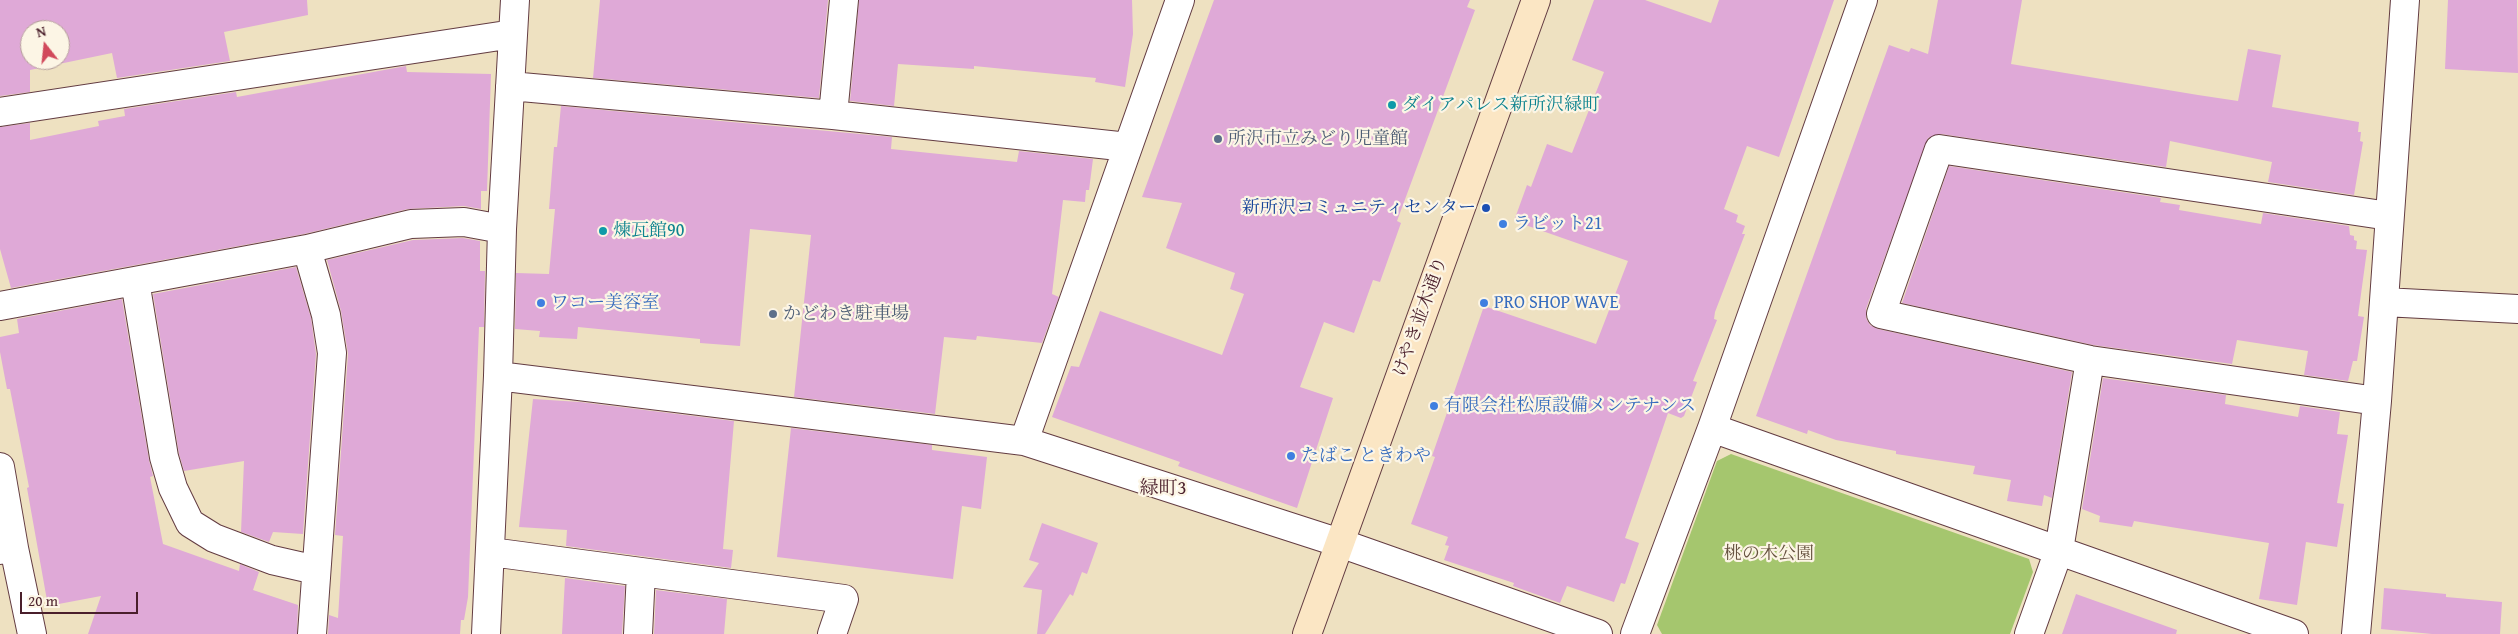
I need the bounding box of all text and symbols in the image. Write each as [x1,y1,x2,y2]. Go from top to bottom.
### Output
north arrow [20,20,70,70]
text: N [34,21,48,42]
place label: ダイアパレス新所沢緑町 [1402,94,1600,116]
marker: ダイアパレス新所沢緑町 [1386,99,1398,111]
place label: 所沢市立みどり児童館 [1228,128,1408,150]
marker: 所沢市立みどり児童館 [1212,133,1224,145]
place label: 新所沢コミュニティセンター [1242,197,1476,219]
marker: 新所沢コミュニティセンター [1480,202,1492,214]
place label: ラビット21 [1513,213,1602,235]
marker: ラビット21 [1497,218,1509,230]
place label: 煉瓦館90 [613,220,684,242]
marker: 煉瓦館90 [597,225,609,237]
street label: けやき並木通り [1389,254,1453,380]
place label: ワコー美容室 [551,292,659,314]
place label: PRO SHOP WAVE [1494,292,1619,314]
marker: ワコー美容室 [535,297,547,309]
marker: PRO SHOP WAVE [1478,297,1490,309]
place label: かどわき駐車場 [783,303,909,325]
marker: かどわき駐車場 [767,308,779,320]
place label: 有限会社松原設備メンテナンス [1444,395,1696,417]
marker: 有限会社松原設備メンテナンス [1428,400,1440,412]
place label: たばこ ときわや [1301,445,1431,467]
marker: たばこ ときわや [1285,450,1297,462]
district label: 緑町3 [1139,478,1187,500]
park label: 桃の木公園 [1724,543,1814,565]
scale bar [22,582,140,614]
text: 20 m [28,590,58,611]

